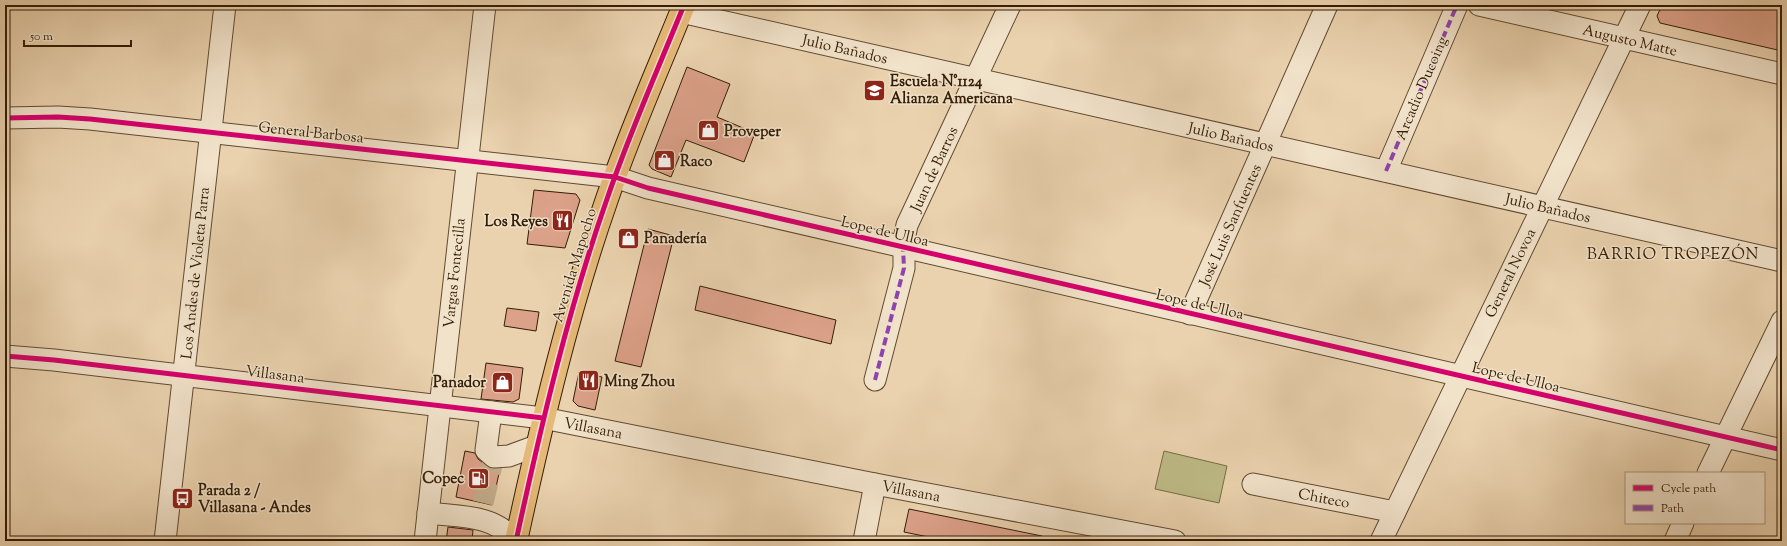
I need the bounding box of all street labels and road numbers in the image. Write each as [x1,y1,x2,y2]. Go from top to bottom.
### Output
street label: Augusto Matte [1580,20,1679,63]
street label: Julio Bañados [799,30,890,71]
street label: Arcadio Ducoing [1391,33,1454,144]
street label: General Barbosa [257,118,365,149]
street label: Julio Bañados [1185,118,1276,159]
street label: Juan de Barros [906,123,964,217]
street label: José Luis Sanfuentes [1195,161,1268,291]
street label: Los Andes de Violeta Parra [177,186,216,360]
street label: Julio Bañados [1502,189,1593,230]
street label: Avenida Mapocho [548,206,603,325]
street label: Lope de Ulloa [839,212,931,253]
street label: Vargas Fontecilla [439,217,472,329]
street label: General Novoa [1481,225,1542,322]
street label: Lope de Ulloa [1154,285,1246,326]
street label: Lope de Ulloa [1470,358,1562,399]
street label: Villasana [244,361,306,390]
street label: Villasana [562,414,624,445]
street label: Villasana [880,477,942,508]
street label: Chiteco [1296,484,1351,515]

